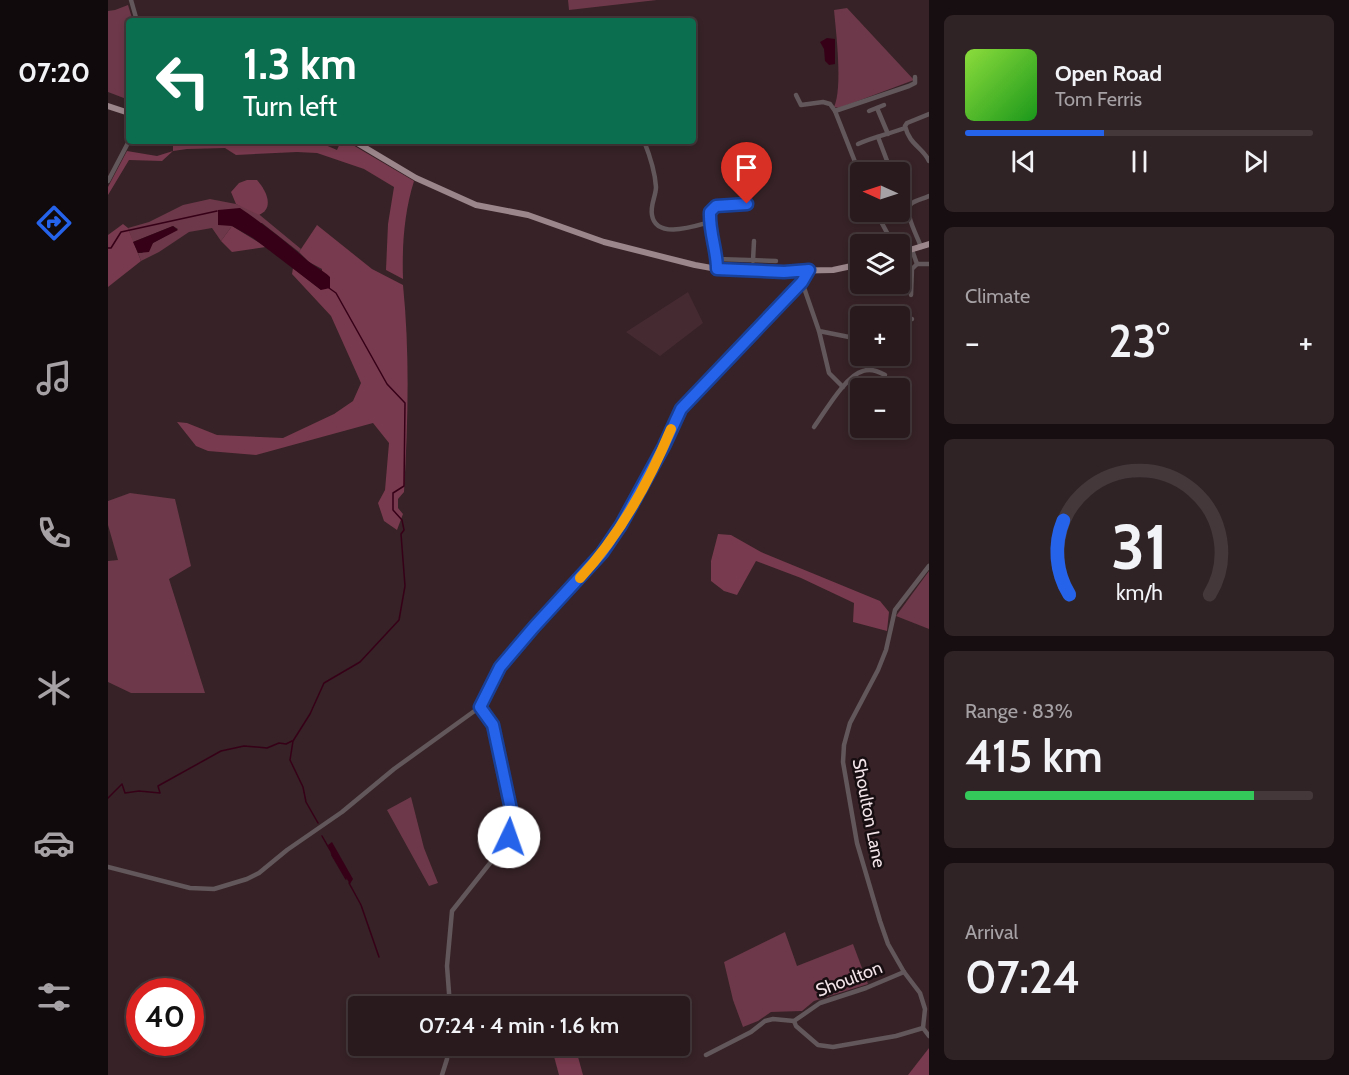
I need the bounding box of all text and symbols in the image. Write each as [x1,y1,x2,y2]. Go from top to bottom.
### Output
text: 1.3 km [243,38,357,90]
icon: left [144,42,222,120]
text: 07:20 [18,56,90,89]
text: Open Road [1055,60,1162,87]
text: Tom Ferris [1055,87,1142,111]
text: Turn left [243,90,337,123]
pin [721,142,772,204]
icon: previous [1007,145,1040,178]
icon: pause [1123,145,1156,178]
icon: next [1239,145,1272,178]
icon: arrive [730,151,763,184]
north arrow [850,162,910,222]
map controls [850,162,910,438]
icon: directions [33,202,75,244]
button: layers [850,234,910,294]
text: Climate [965,284,1030,308]
button: + [850,306,910,366]
text: 23° [1108,314,1170,368]
text: − [965,322,980,362]
text: + [1298,322,1313,362]
icon: music [33,357,75,399]
button: − [850,378,910,438]
text: 31 [1111,509,1167,585]
icon: phone [33,512,75,554]
text: km/h [1116,579,1162,605]
icon: climate [33,667,75,709]
text: Range · 83% [965,699,1073,723]
text: 415 km [965,729,1103,783]
street label: Shoulton Lane [848,757,890,869]
position arrow [477,805,541,869]
icon: car [33,822,75,864]
text: Arrival [965,920,1018,944]
text: 07:24 [965,950,1080,1004]
street label: Shoulton [813,956,885,1002]
icon: filters [33,976,75,1018]
speed limit sign: 40 [126,978,204,1056]
text: 07:24 · 4 min · 1.6 km [419,1012,619,1039]

